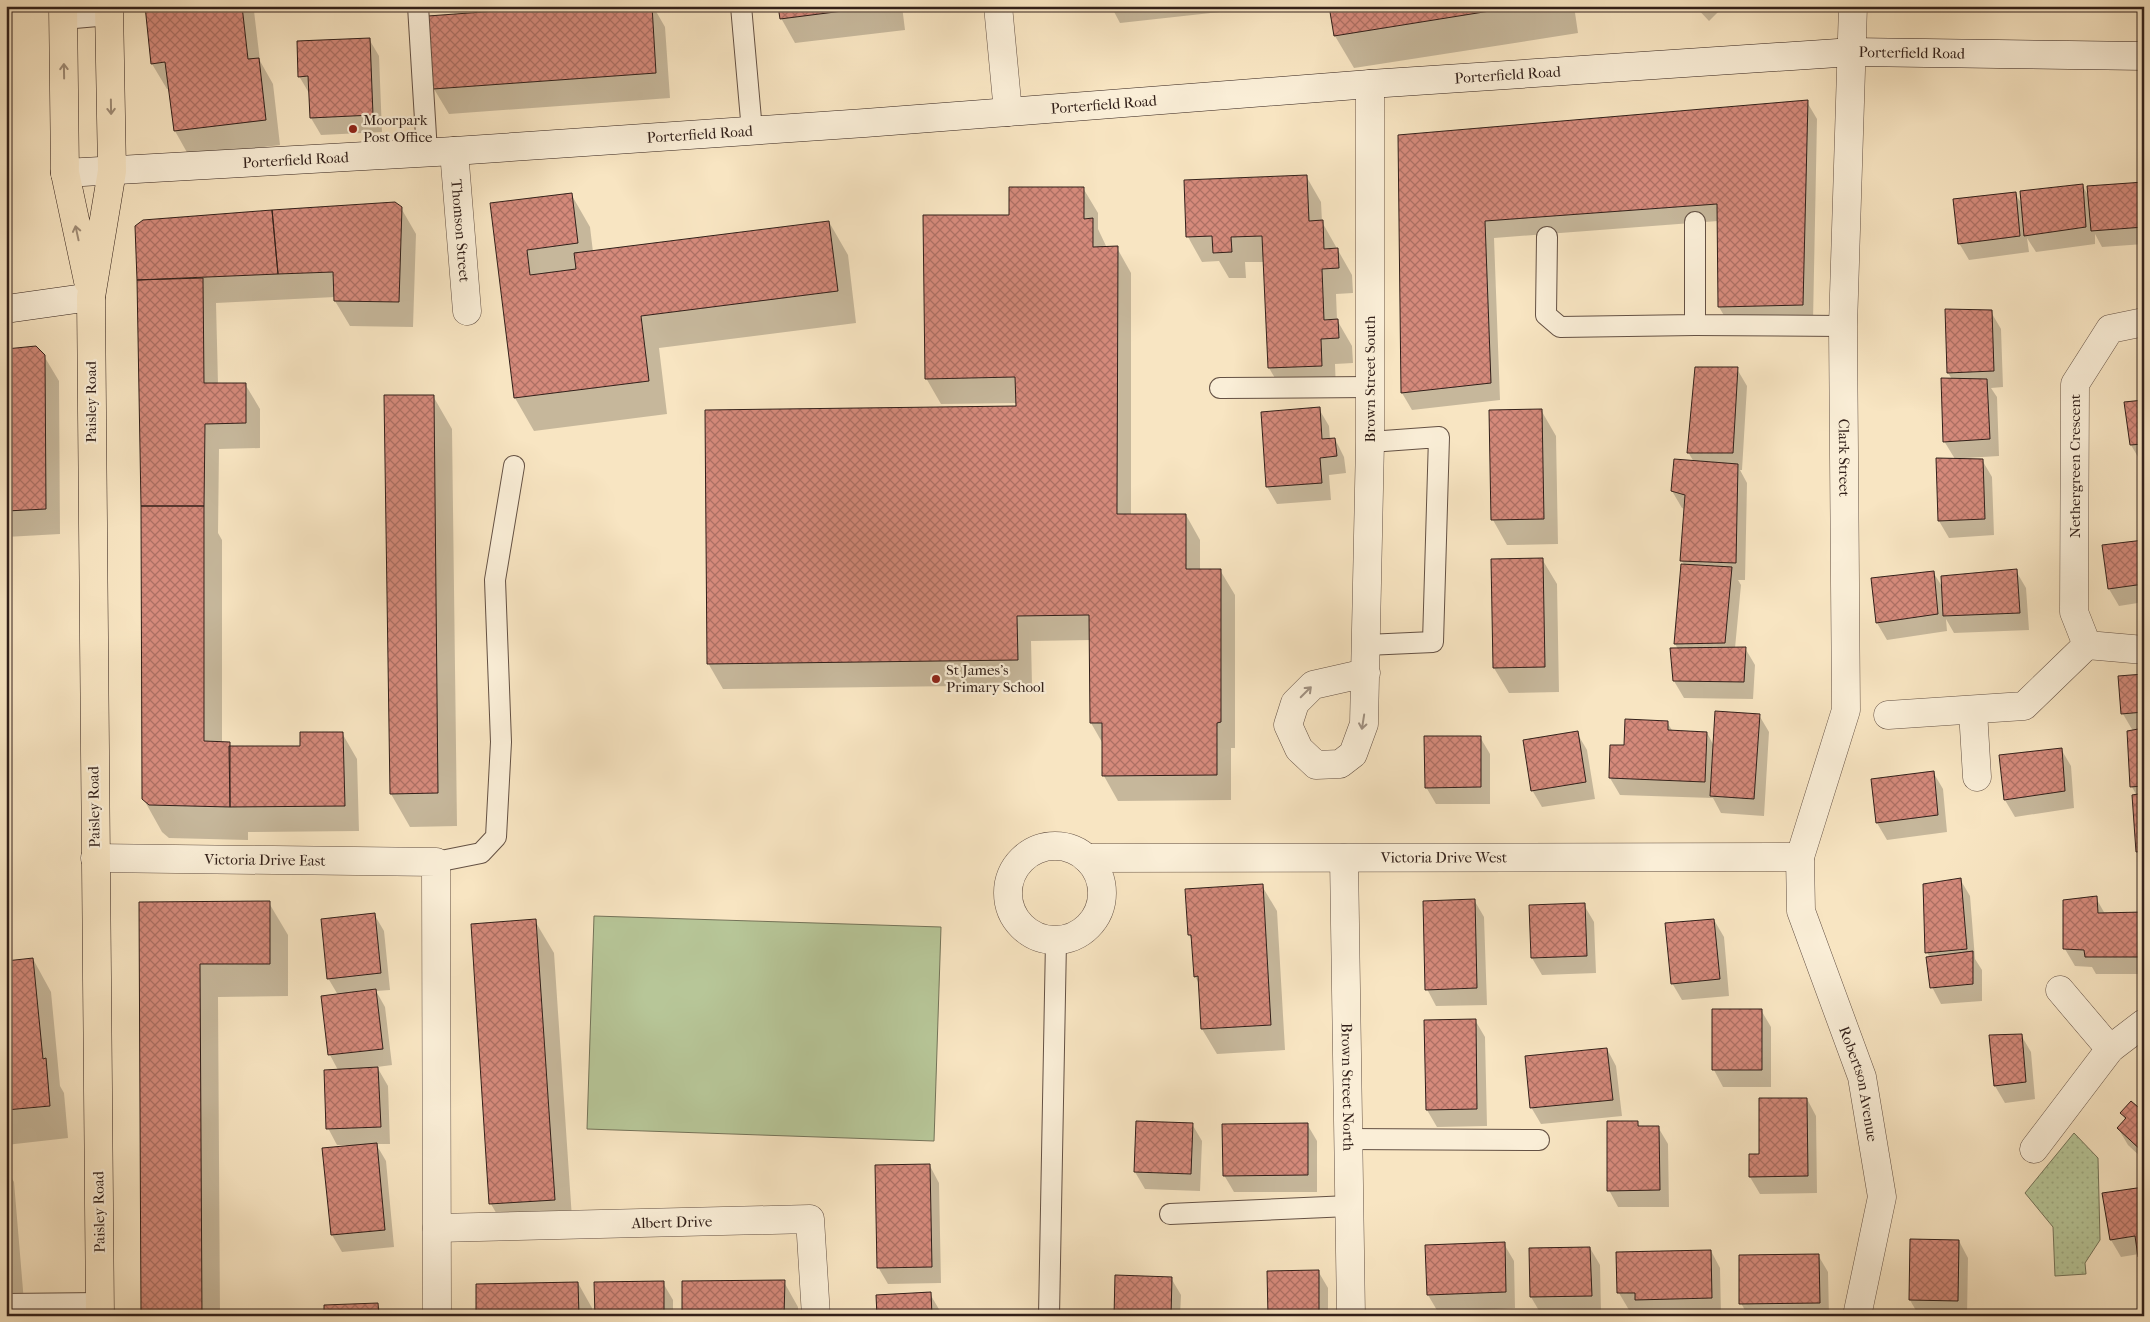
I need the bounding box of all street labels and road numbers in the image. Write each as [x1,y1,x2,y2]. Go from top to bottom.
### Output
street label: Porterfield Road [1859,43,1966,63]
street label: Porterfield Road [1454,62,1562,87]
street label: Porterfield Road [1050,91,1158,118]
street label: Porterfield Road [646,122,754,147]
street label: Porterfield Road [242,148,350,172]
street label: Thomson Street [447,178,474,284]
street label: Brown Street South [1361,315,1379,442]
street label: Paisley Road [82,360,100,443]
street label: Nethergreen Crescent [2066,393,2084,538]
street label: Clark Street [1835,419,1853,498]
street label: Paisley Road [84,765,104,848]
street label: Victoria Drive West [1380,848,1508,867]
street label: Victoria Drive East [203,850,326,870]
street label: Brown Street North [1338,1023,1357,1152]
street label: Robertson Avenue [1835,1024,1882,1143]
street label: Paisley Road [89,1170,109,1253]
street label: Albert Drive [630,1212,713,1232]

